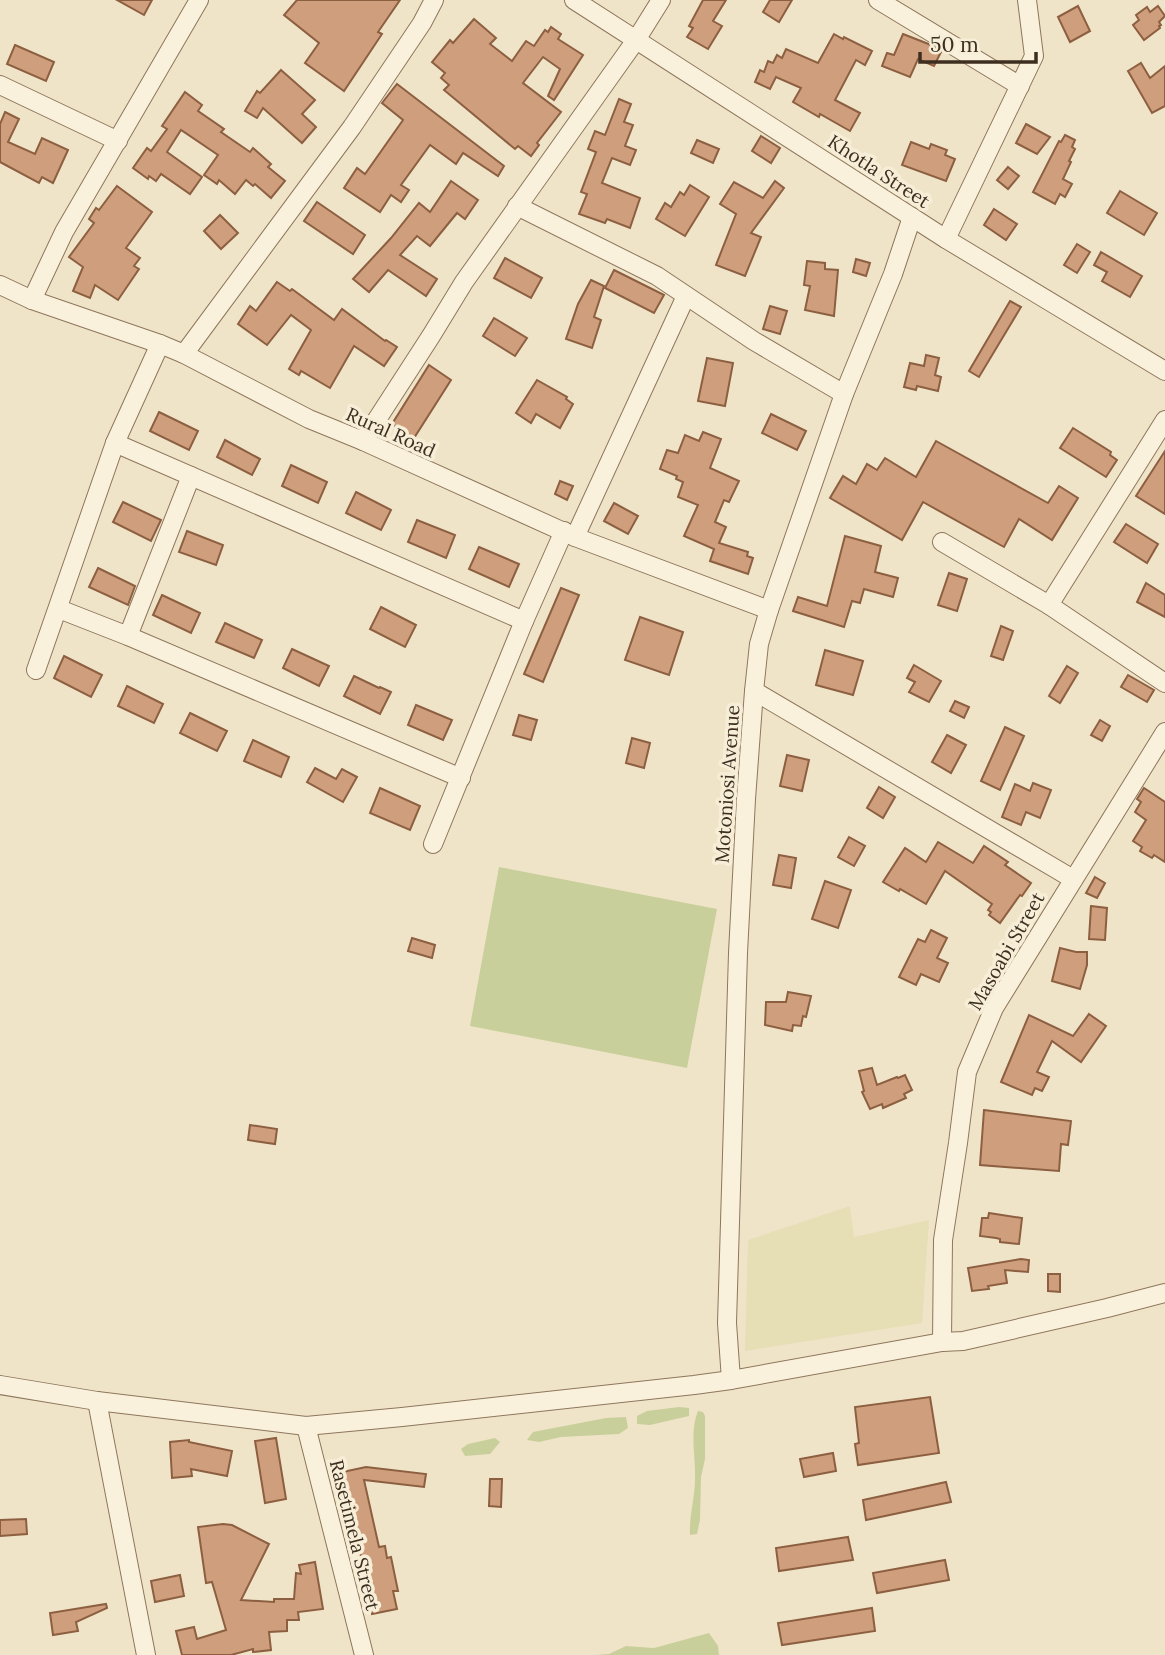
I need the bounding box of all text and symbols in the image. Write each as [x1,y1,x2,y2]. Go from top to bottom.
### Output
scale bar [920,21,1036,65]
text: 50 m [930,31,979,58]
street label: Khotla Street [824,129,935,213]
street label: Rural Road [343,402,439,462]
street label: Motoniosi Avenue [710,704,744,864]
street label: Masoabi Street [963,887,1050,1014]
street label: Rasetimela Street [325,1457,385,1613]

